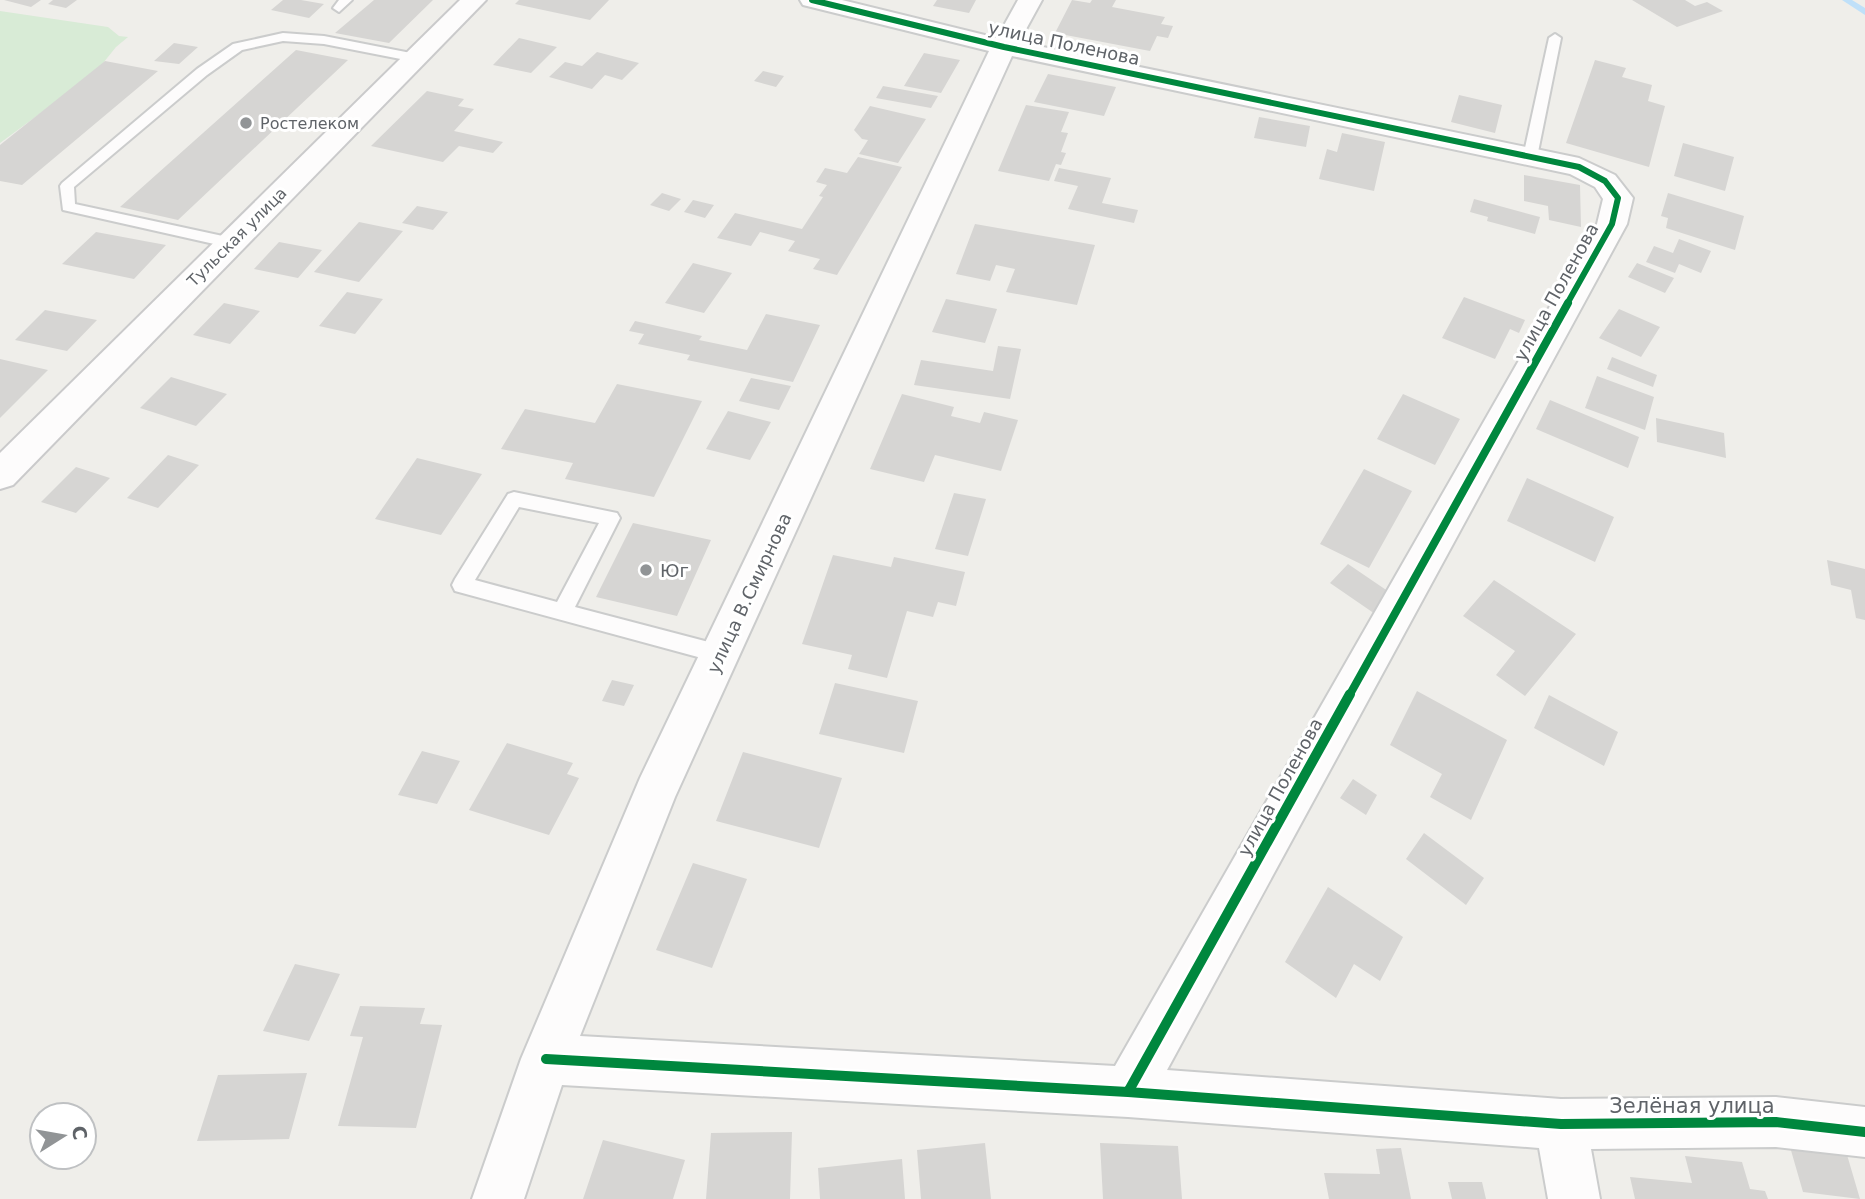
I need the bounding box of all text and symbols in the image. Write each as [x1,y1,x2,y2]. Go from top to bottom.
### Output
street label: улица Поленова [986,17,1142,69]
place label: Ростелеком [260,114,359,133]
marker: Ростелеком [238,115,254,131]
street label: Тульская улица [183,183,291,291]
street label: улица Поленова [1509,219,1603,365]
street label: улица В.Смирнова [703,509,795,677]
place label: Юг [660,560,689,581]
marker: Юг [638,562,654,578]
street label: улица Поленова [1233,714,1327,860]
street label: Зелёная улица [1609,1094,1775,1118]
north arrow [28,1101,98,1171]
text: С [68,1124,92,1142]

